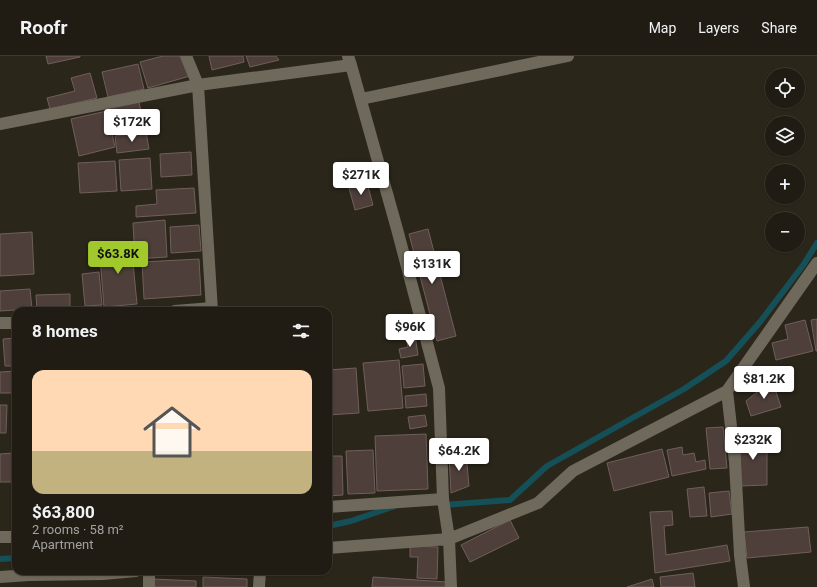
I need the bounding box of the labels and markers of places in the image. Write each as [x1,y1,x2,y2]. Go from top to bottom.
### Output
pin: $172K [104,109,160,143]
pin: $271K [333,162,389,196]
pin: $63.8K [85,241,151,275]
pin: $131K [404,251,460,285]
pin: $96K [386,314,434,348]
pin: $81.2K [731,366,797,400]
pin: $232K [725,427,781,461]
pin: $64.2K [426,438,492,472]

